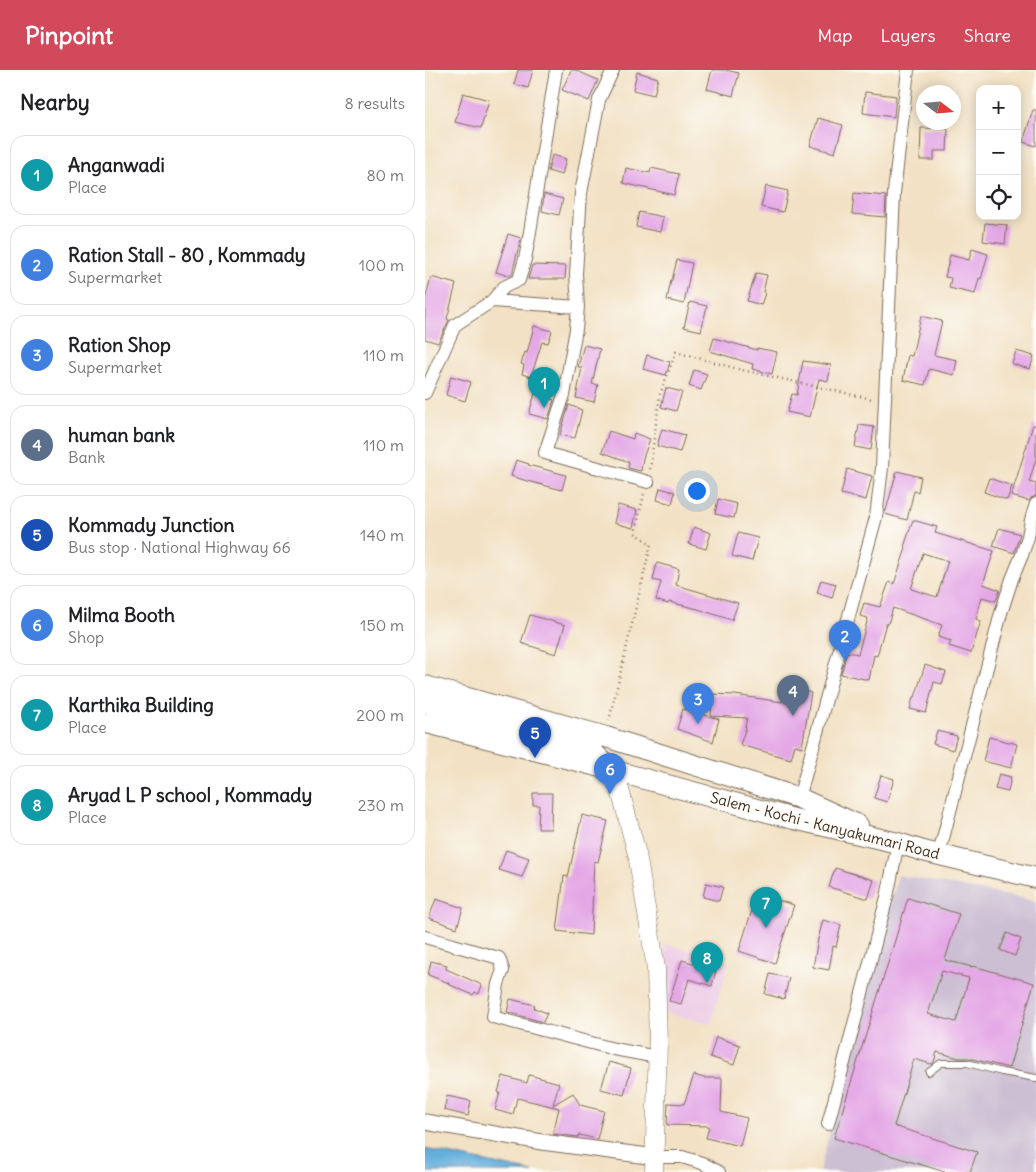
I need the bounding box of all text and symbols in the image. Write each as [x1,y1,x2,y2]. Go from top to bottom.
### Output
text: Pinpoint [25,20,113,50]
text: Map [817,24,852,47]
text: Layers [880,24,936,47]
text: Share [964,24,1011,47]
north arrow [916,85,961,130]
map controls [976,85,1021,220]
button: + [976,85,1021,130]
text: Nearby [20,89,90,116]
text: 8 results [344,93,405,113]
button: − [976,130,1021,175]
text: Anganwadi [68,153,165,177]
text: 1 [34,165,40,185]
text: 80 m [366,165,404,185]
button: locate [976,175,1021,220]
text: Place [68,177,107,197]
text: Ration Stall - 80 , Kommady [68,243,306,267]
text: 2 [33,255,41,275]
text: 100 m [359,255,404,275]
text: Supermarket [68,267,162,287]
text: Ration Shop [68,333,171,357]
text: 3 [32,345,42,365]
text: 110 m [363,345,404,365]
text: Supermarket [68,357,162,377]
pin: 1 [528,367,560,408]
text: human bank [68,423,175,447]
text: 4 [32,435,42,455]
text: 110 m [363,435,404,455]
text: Bank [68,447,105,467]
your location [684,478,710,504]
text: Kommady Junction [68,513,235,537]
text: 5 [32,525,42,545]
text: 140 m [360,525,404,545]
text: Bus stop · National Highway 66 [68,537,291,557]
text: Milma Booth [68,603,175,627]
text: 6 [32,615,42,635]
text: 150 m [360,615,404,635]
pin: 2 [829,620,861,661]
text: Shop [68,627,104,647]
pin: 4 [777,675,809,716]
pin: 3 [682,683,714,724]
text: Karthika Building [68,693,214,717]
text: 7 [33,705,41,725]
text: 200 m [356,705,404,725]
text: Place [68,717,107,737]
pin: 5 [519,717,551,758]
pin: 6 [594,753,626,794]
text: Aryad L P school , Kommady [68,783,312,807]
street label: Salem - Kochi - Kanyakumari Road [709,788,942,863]
text: 8 [32,795,42,815]
text: 230 m [358,795,404,815]
text: Place [68,807,107,827]
pin: 7 [750,887,782,928]
pin: 8 [691,942,723,983]

